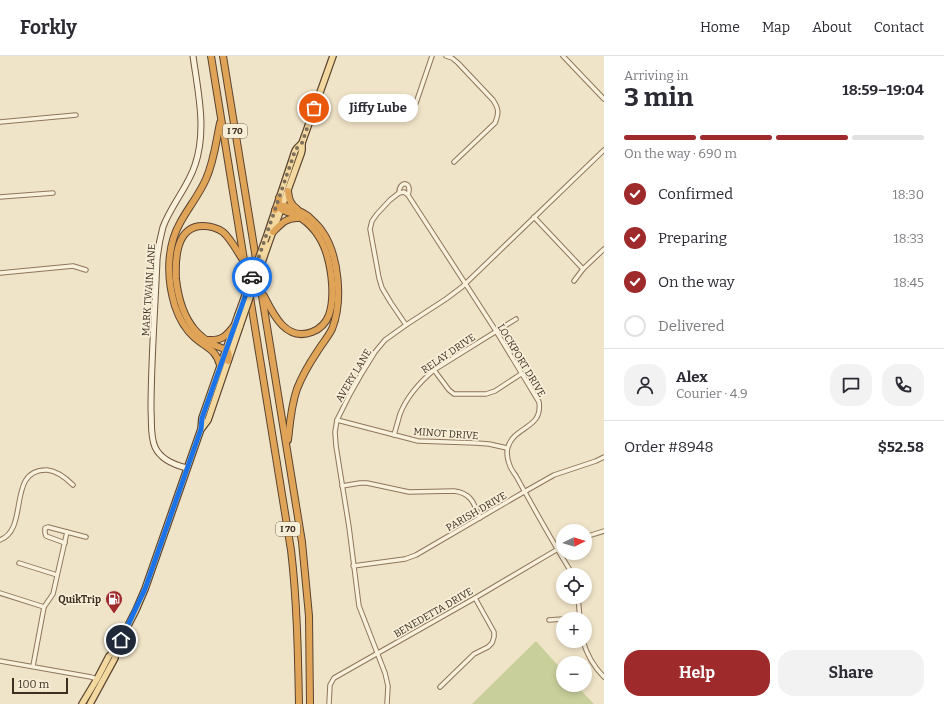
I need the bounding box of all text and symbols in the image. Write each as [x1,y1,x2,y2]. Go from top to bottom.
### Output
text: Forkly [20,16,77,39]
text: Home [700,19,740,36]
text: Map [762,19,790,36]
text: About [812,19,852,36]
text: Contact [874,19,924,36]
text: Arriving in [624,68,689,83]
text: 18:59–19:04 [842,81,924,99]
text: 3 min [624,82,693,113]
pin [297,91,331,125]
callout: Jiffy Lube [338,94,418,122]
icon: bag [303,97,325,119]
text: Jiffy Lube [349,100,407,115]
road number: I 70 [223,124,247,138]
text: On the way · 690 m [624,146,737,161]
icon: check [624,183,646,205]
text: Confirmed [658,185,733,203]
text: 18:30 [892,187,924,202]
icon: check [624,227,646,249]
text: Preparing [658,229,727,247]
text: 18:33 [894,231,924,246]
street label: MARK TWAIN LANE [140,243,158,337]
courier [232,257,272,297]
icon: car [241,266,263,288]
icon: check [624,271,646,293]
text: On the way [658,273,735,291]
text: 18:45 [894,275,924,290]
text: Delivered [658,317,725,335]
street label: LOCKPORT DRIVE [495,322,548,399]
street label: RELAY DRIVE [419,331,478,376]
street label: AVERY LANE [333,347,374,404]
button: person [624,364,666,406]
button: chat [830,364,872,406]
button: phone [882,364,924,406]
text: Alex [676,368,708,386]
text: Courier · 4.9 [676,386,748,401]
street label: MINOT DRIVE [413,426,479,442]
text: Order #8948 [624,438,714,456]
text: $52.58 [878,438,924,456]
street label: PARISH DRIVE [444,490,509,534]
road number: I 70 [276,522,300,536]
north arrow [556,524,592,560]
map controls [556,524,592,692]
button: locate [556,568,592,604]
street label: BENEDETTA DRIVE [392,585,475,640]
fuel station icon: QuikTrip [104,589,124,614]
place label: QuikTrip [58,594,101,606]
button: + [556,612,592,648]
pin [104,623,138,657]
icon: home [110,629,132,651]
button: Help [624,650,770,696]
button: Share [778,650,924,696]
button: − [556,656,592,692]
scale bar [12,676,68,695]
text: 100 m [18,678,49,691]

